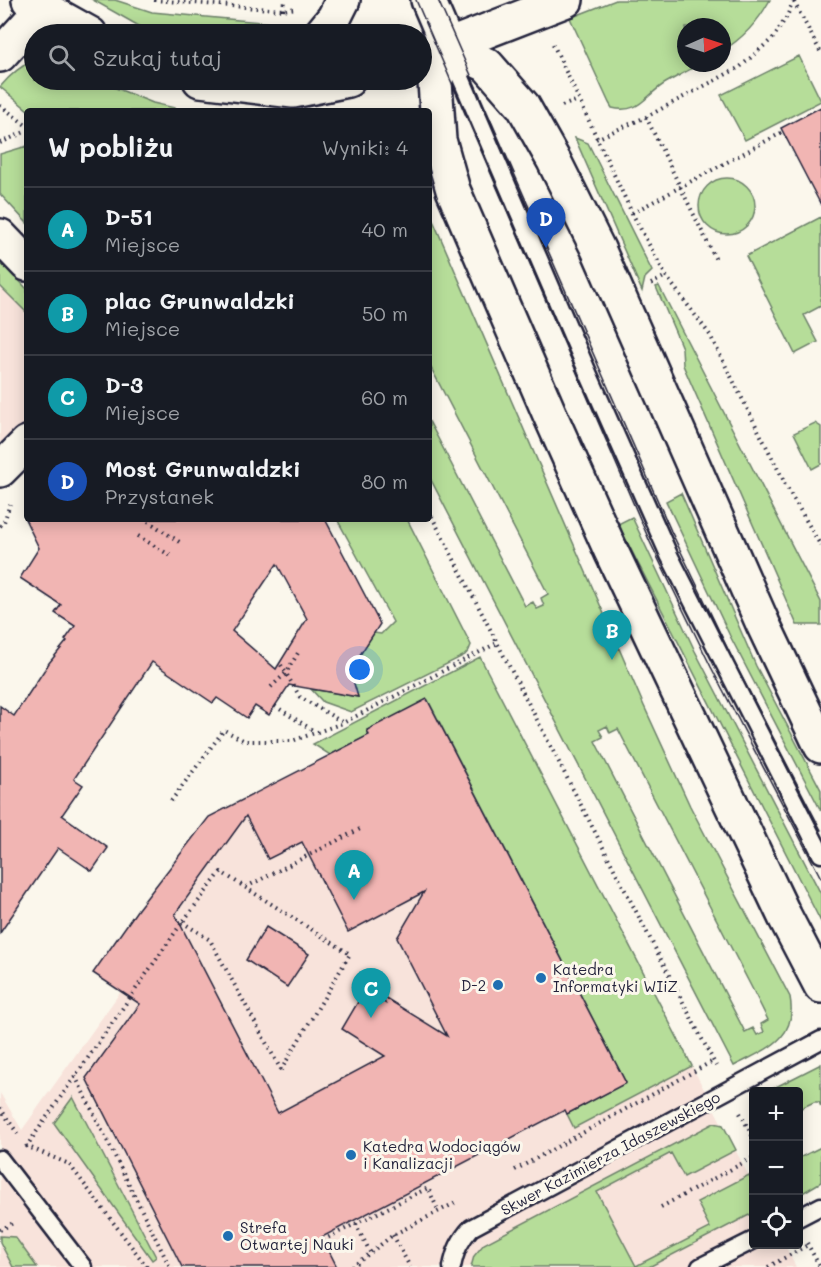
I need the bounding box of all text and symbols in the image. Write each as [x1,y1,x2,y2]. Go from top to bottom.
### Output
north arrow [677,18,731,72]
search box [24,24,432,90]
icon: search [45,41,78,74]
text: Szukaj tutaj [93,43,222,72]
text: W pobliżu [48,130,174,164]
text: Wyniki: 4 [322,134,408,160]
pin: D [526,198,566,248]
text: D-51 [105,202,153,231]
text: A [61,216,74,242]
text: 40 m [362,216,408,242]
text: Miejsce [105,231,180,257]
text: plac Grunwaldzki [105,286,295,315]
text: B [61,300,74,326]
text: 50 m [362,300,408,326]
text: Miejsce [105,315,180,341]
text: D-3 [105,370,143,399]
text: C [60,384,75,410]
text: 60 m [361,384,408,410]
text: Miejsce [105,399,180,425]
text: Most Grunwaldzki [105,454,301,483]
text: D [60,468,75,494]
text: 80 m [361,468,408,494]
text: Przystanek [105,483,214,509]
pin: B [592,610,632,660]
your location [345,655,374,684]
pin: A [334,850,374,900]
place label: Katedra Informatyki WIiZ [553,959,678,996]
pin: C [352,968,391,1018]
marker: Katedra Informatyki WIiZ [534,971,548,985]
place label: D-2 [461,975,486,995]
marker: D-2 [491,978,505,992]
street label: Skwer Kazimierza Idaszewskiego [497,1086,723,1219]
map controls [749,1087,803,1249]
button: + [749,1087,803,1141]
place label: Katedra Wodociągów i Kanalizacji [363,1136,521,1173]
button: − [749,1141,803,1195]
marker: Katedra Wodociągów i Kanalizacji [344,1148,358,1162]
button: locate [749,1195,803,1249]
place label: Strefa Otwartej Nauki [240,1217,354,1254]
marker: Strefa Otwartej Nauki [221,1229,235,1243]

